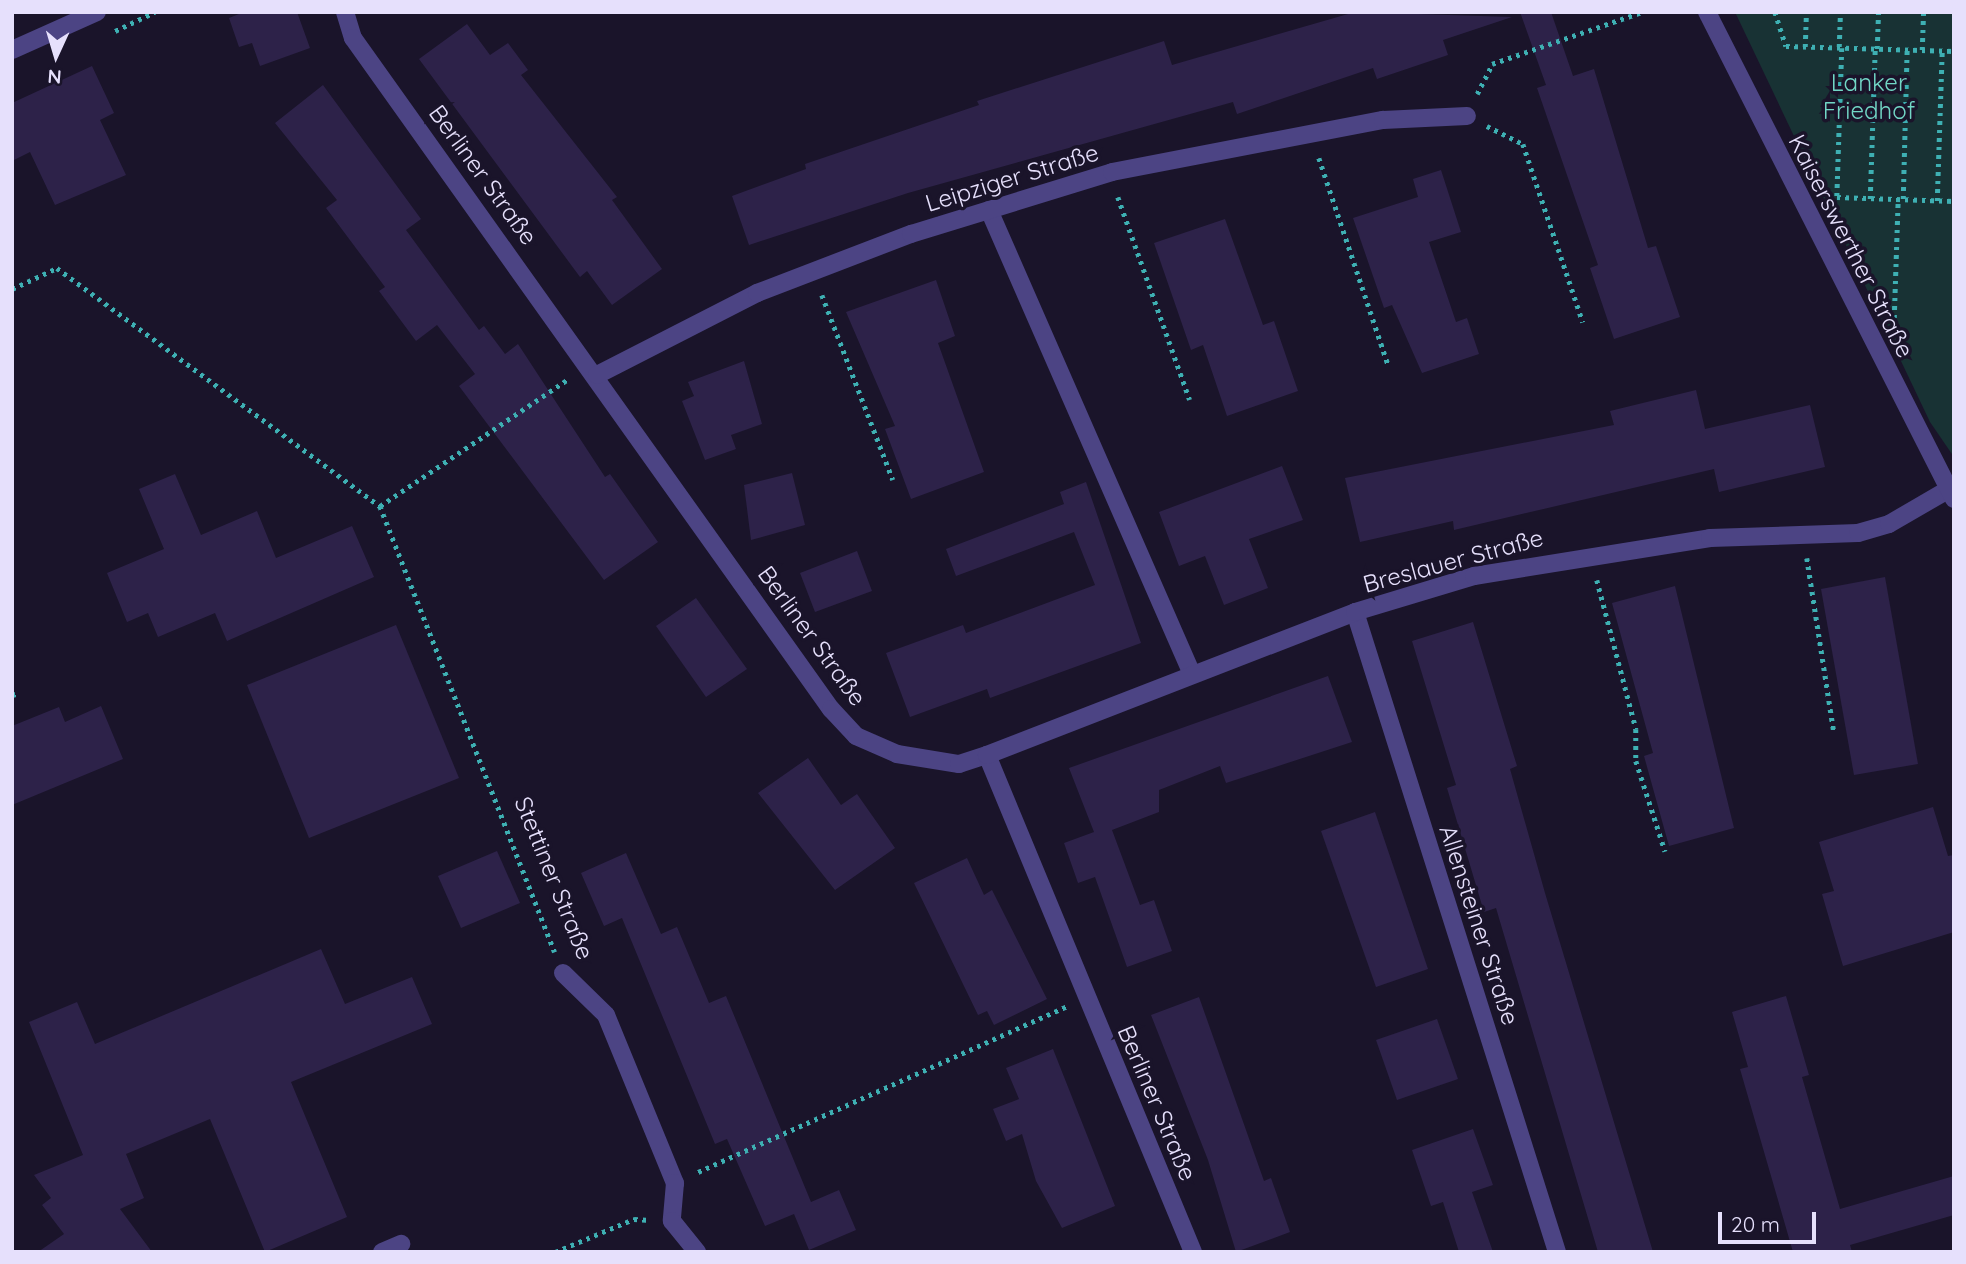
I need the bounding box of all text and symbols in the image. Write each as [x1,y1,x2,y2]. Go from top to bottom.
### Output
north arrow [21,21,91,91]
text: N [47,64,62,89]
park label: Lanker Friedhof [1823,69,1915,125]
street label: Berliner Straße [423,100,543,250]
street label: Kaiserswerther Straße [1782,130,1920,362]
street label: Leipziger Straße [922,138,1102,218]
street label: Breslauer Straße [1360,523,1546,599]
street label: Berliner Straße [752,561,872,711]
street label: Stettiner Straße [508,792,600,964]
street label: Allensteiner Straße [1433,822,1525,1028]
street label: Berliner Straße [1111,1021,1203,1185]
scale bar [1721,1198,1819,1242]
text: 20 m [1731,1211,1780,1237]

